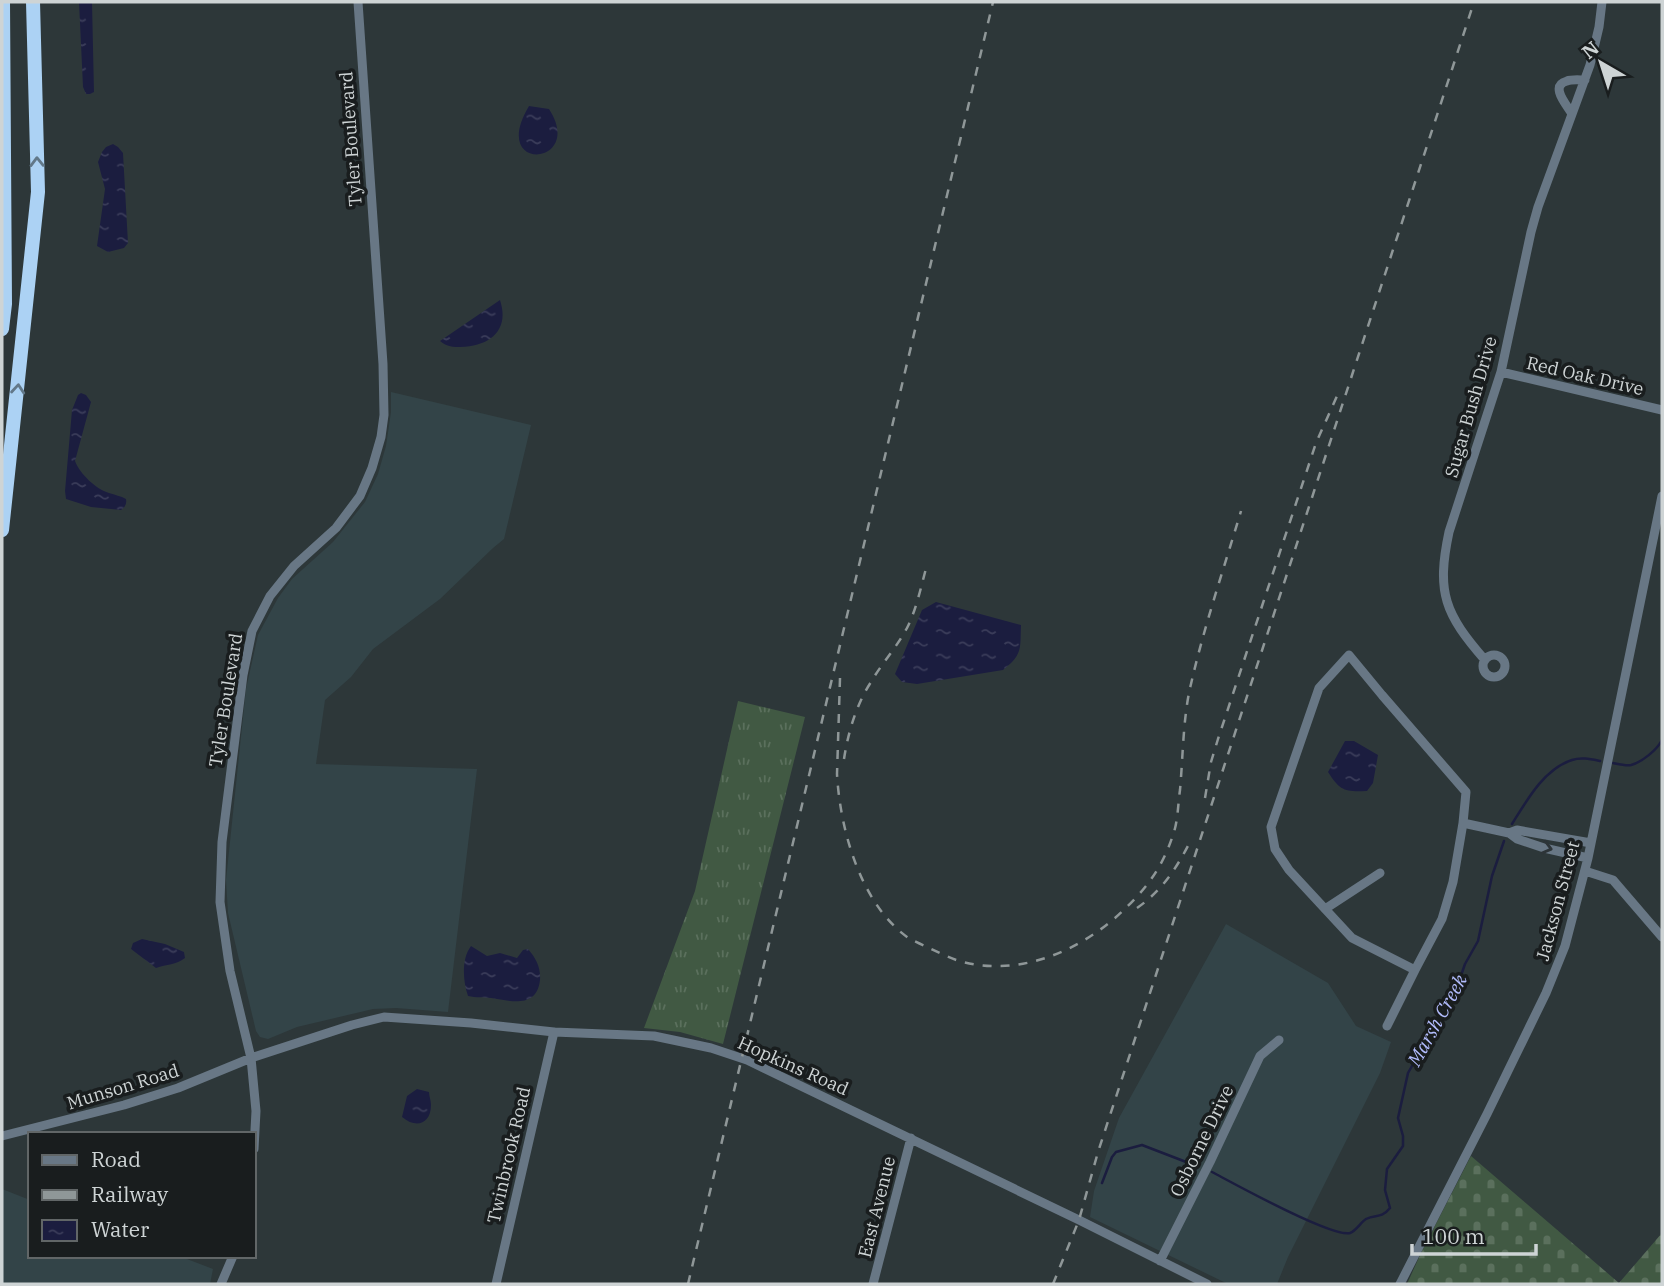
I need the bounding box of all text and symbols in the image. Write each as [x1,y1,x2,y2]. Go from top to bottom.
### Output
north arrow [1566,28,1636,98]
text: N [1577,36,1604,64]
street label: Tyler Boulevard [334,71,367,207]
one-way arrow [29,157,45,167]
street label: Sugar Bush Drive [1439,333,1502,480]
street label: Red Oak Drive [1524,351,1646,400]
one-way arrow [10,383,25,394]
street label: Tyler Boulevard [204,631,247,768]
street label: Jackson Street [1530,839,1585,963]
one-way arrow [1541,840,1553,855]
water label: Marsh Creek [1401,969,1473,1071]
street label: Hopkins Road [734,1031,852,1100]
street label: Munson Road [64,1059,182,1114]
street label: Osborne Drive [1165,1081,1239,1200]
street label: Twinbrook Road [482,1084,535,1226]
legend [28,1132,256,1258]
text: Road [91,1145,141,1173]
street label: East Avenue [853,1154,900,1260]
text: Railway [91,1180,169,1208]
scale bar [1412,1212,1536,1256]
text: Water [91,1215,150,1243]
text: 100 m [1422,1222,1485,1250]

